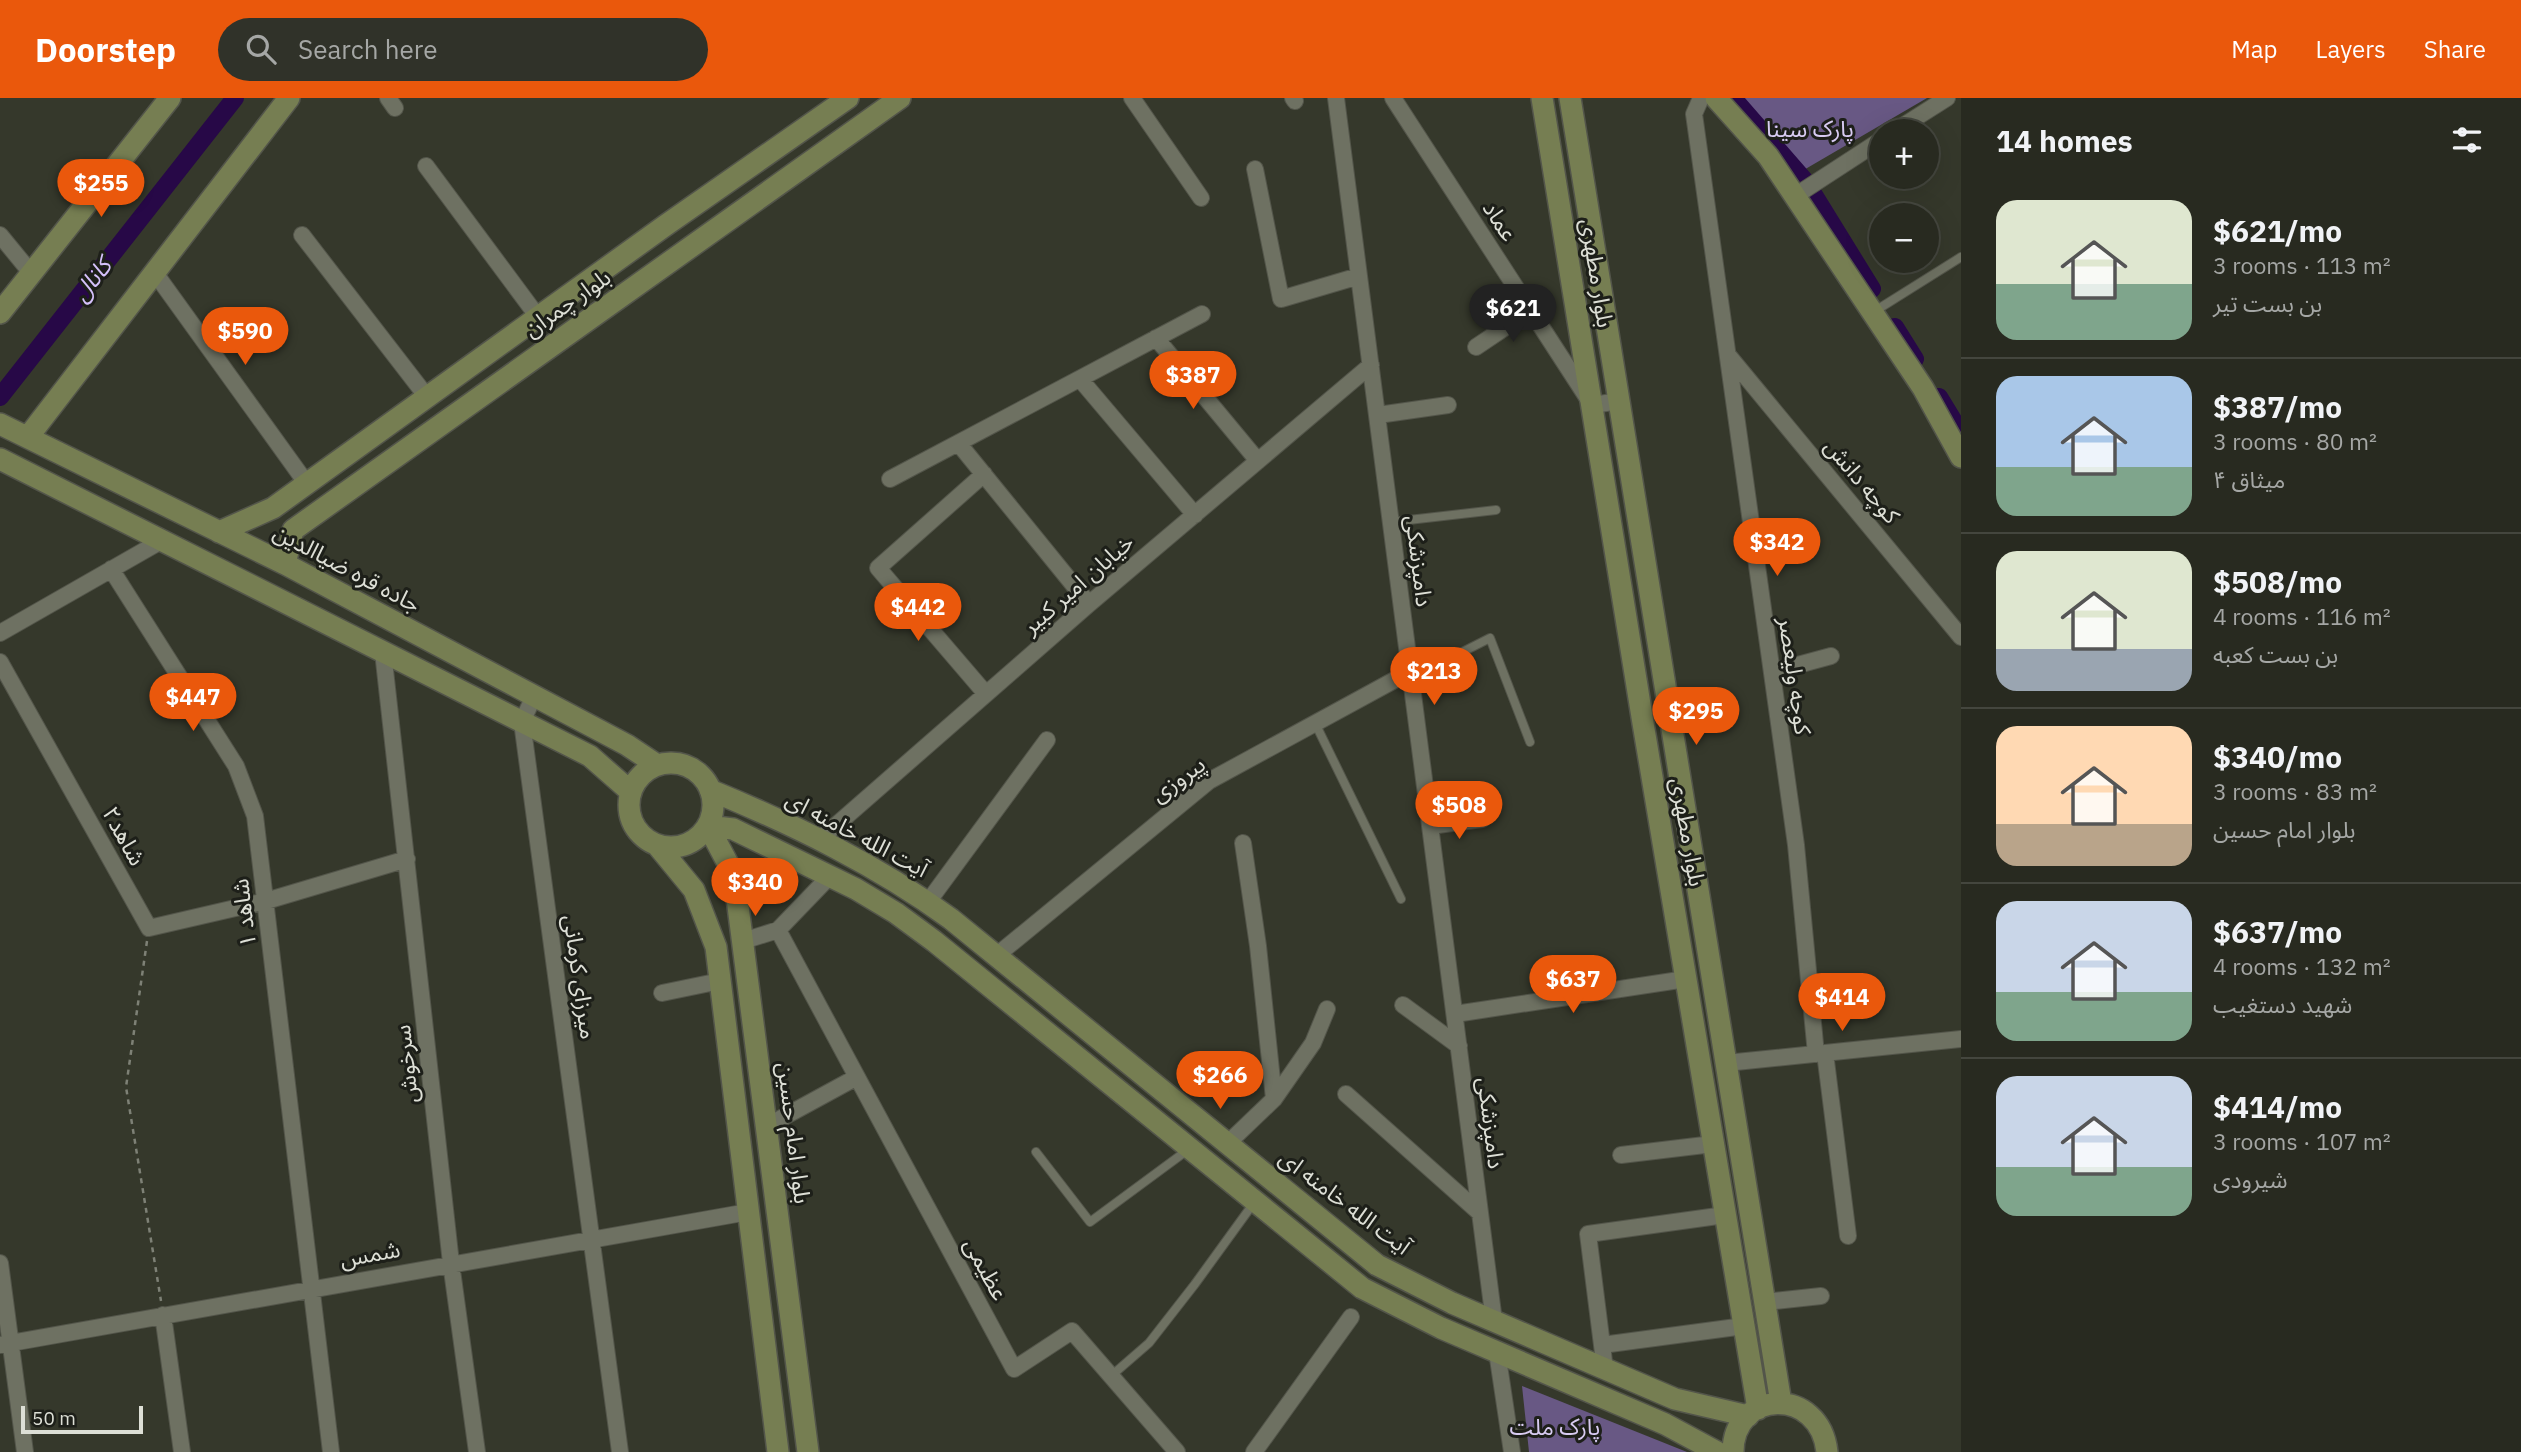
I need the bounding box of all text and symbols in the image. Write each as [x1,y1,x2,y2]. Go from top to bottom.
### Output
search box [218,18,708,81]
text: Doorstep [35,28,176,71]
icon: search [242,30,280,68]
text: Search here [298,32,437,66]
text: Map [2231,33,2278,65]
text: Layers [2316,33,2386,65]
text: Share [2424,33,2486,65]
park label: پارک سینا [1766,113,1854,144]
map controls [1869,119,1939,273]
button: + [1869,119,1939,189]
text: 14 homes [1996,121,2133,160]
icon: filters [2448,121,2486,159]
pin: $255 [60,159,142,219]
text: $255 [73,167,129,197]
street label: عماد [1477,194,1525,246]
button: − [1869,203,1939,273]
text: $621/mo [2213,211,2342,250]
street label: بلوار مطهری [1575,216,1621,329]
icon: home [2052,228,2136,312]
water label: کانال [64,248,121,308]
text: 3 rooms · 113 m² [2213,250,2391,280]
street label: بلوار چمران [517,261,617,344]
pin: $621 [1472,285,1554,344]
text: بن بست تیر [2213,288,2322,318]
text: $621 [1485,292,1541,322]
pin: $590 [204,308,286,367]
text: $590 [217,315,273,345]
pin: $387 [1152,352,1234,411]
text: $387 [1165,359,1221,389]
text: $387/mo [2213,387,2342,426]
icon: home [2052,404,2136,488]
text: 3 rooms · 80 m² [2213,426,2377,456]
street label: کوچه دانش [1818,432,1907,530]
text: میثاق ۴ [2213,464,2285,494]
street label: دامپزشکی [1398,513,1440,609]
street label: جاده قره ضیاالدین [269,516,426,619]
pin: $342 [1736,518,1818,578]
street label: خیابان امیر کبیر [1014,526,1139,641]
text: $342 [1749,526,1805,556]
text: $508/mo [2213,562,2342,601]
icon: home [2052,579,2136,663]
pin: $442 [877,584,959,643]
text: $442 [890,591,946,621]
text: 4 rooms · 116 m² [2213,601,2391,631]
street label: کوچه ولیعصر [1772,614,1819,737]
text: بن بست کعبه [2213,639,2338,669]
pin: $213 [1393,648,1475,707]
text: $213 [1406,655,1462,685]
pin: $447 [152,674,234,733]
text: $447 [165,681,221,711]
pin: $295 [1655,688,1737,747]
text: $295 [1668,695,1724,725]
text: $340/mo [2213,737,2342,776]
street label: پیروزی [1144,748,1212,809]
icon: home [2052,754,2136,838]
street label: بلوار مطهری [1665,775,1713,889]
text: 3 rooms · 83 m² [2213,776,2377,806]
pin: $508 [1418,782,1500,841]
street label: آیت الله خامنه ای [781,783,935,884]
text: $508 [1431,789,1487,819]
street label: شاهد۲ [96,801,153,870]
text: بلوار امام حسین [2213,814,2356,844]
pin: $340 [714,858,796,918]
text: $340 [727,866,783,896]
street label: شاهد ۱ [224,877,262,949]
text: $637/mo [2213,912,2342,951]
street label: میرزای کرمانی [557,913,605,1041]
icon: home [2052,929,2136,1013]
text: 4 rooms · 132 m² [2213,951,2391,981]
pin: $637 [1532,956,1614,1015]
text: $637 [1545,963,1601,993]
pin: $414 [1801,974,1883,1033]
text: $414 [1814,981,1870,1011]
text: شهید دستغیب [2213,989,2352,1019]
street label: سرخوش [386,1024,424,1105]
pin: $266 [1179,1052,1261,1111]
text: $266 [1192,1059,1248,1089]
street label: بلوار امام حسین [767,1060,819,1206]
street label: دامپزشکی [1470,1075,1512,1171]
text: $414/mo [2213,1087,2342,1126]
icon: home [2052,1104,2136,1188]
text: 3 rooms · 107 m² [2213,1126,2391,1156]
street label: آیت الله خامنه ای [1274,1142,1419,1261]
text: شیرودی [2213,1164,2287,1194]
street label: عظیمی [958,1232,1016,1305]
street label: شمس [337,1233,402,1273]
scale bar [21,1403,144,1435]
text: 50 m [32,1406,76,1430]
park label: پارک ملت [1510,1411,1600,1442]

